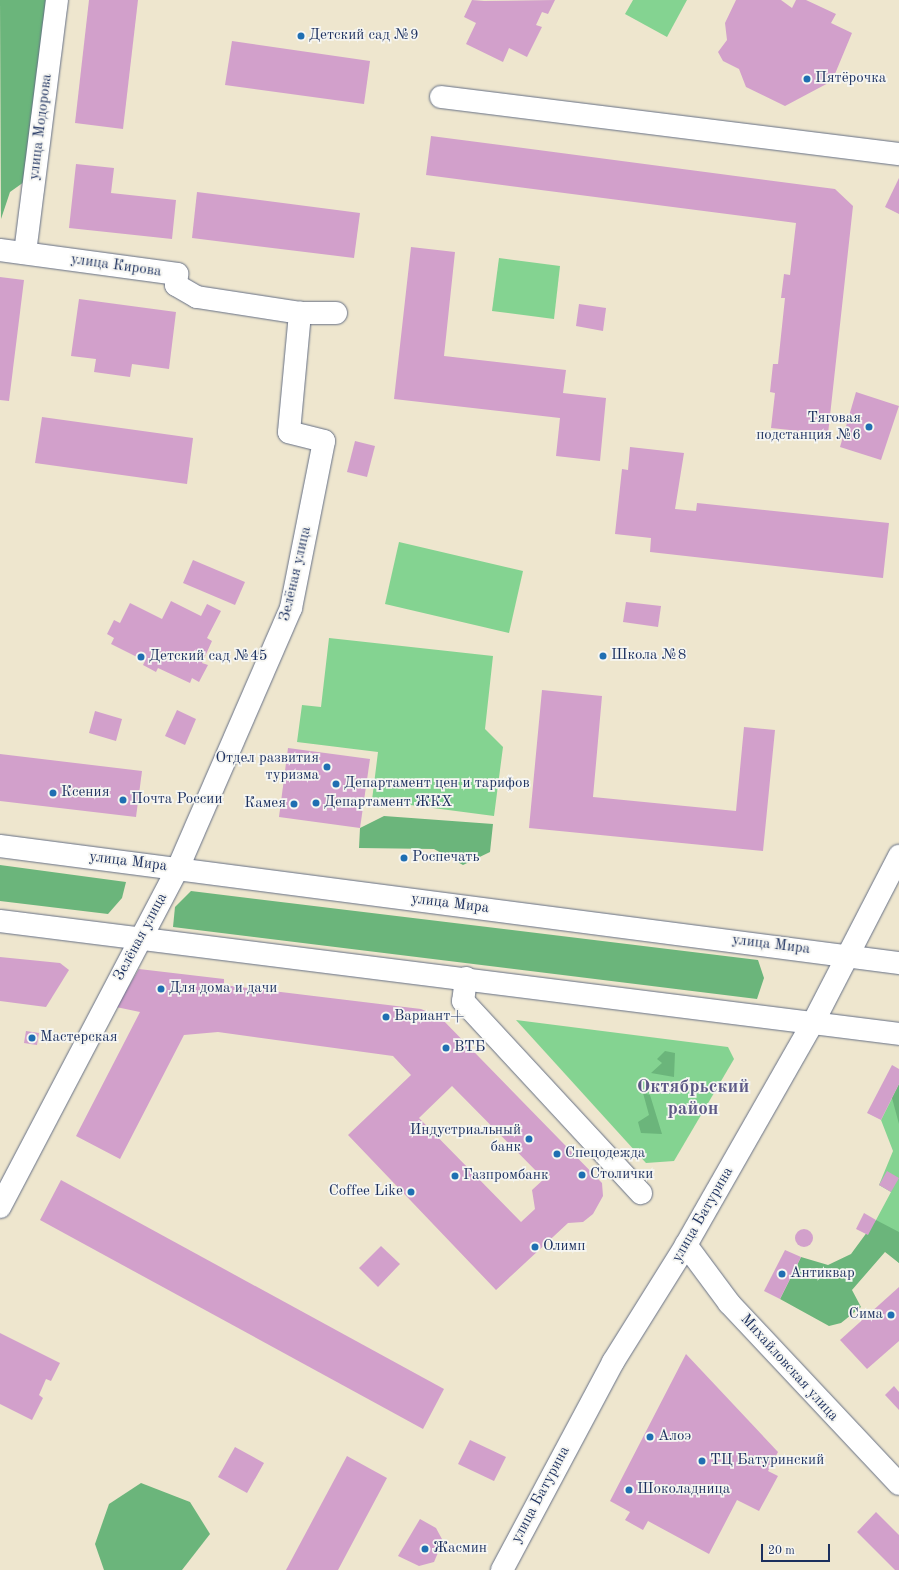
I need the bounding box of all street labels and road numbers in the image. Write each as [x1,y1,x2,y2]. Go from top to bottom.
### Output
street label: улица Модорова [26,73,56,181]
street label: улица Кирова [70,251,162,281]
street label: Зелёная улица [276,525,316,623]
street label: улица Мира [88,848,168,876]
street label: Зелёная улица [110,890,172,984]
street label: улица Мира [410,890,490,918]
street label: улица Мира [731,931,811,959]
street label: улица Батурина [668,1164,738,1266]
street label: Михайловская улица [736,1311,842,1425]
street label: улица Батурина [508,1443,574,1547]

